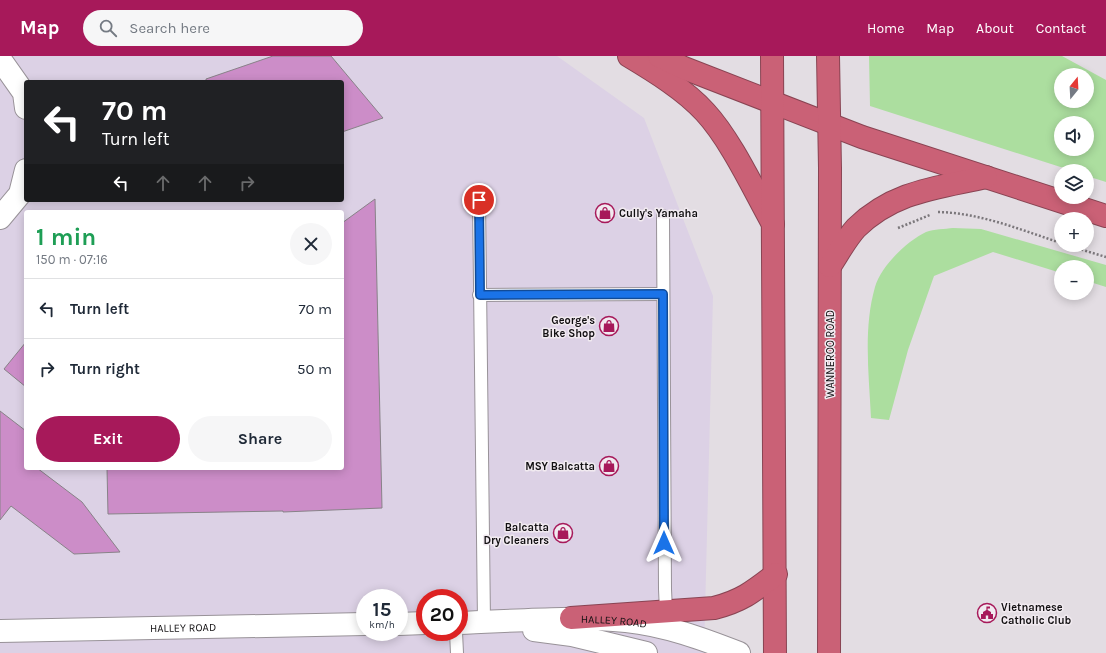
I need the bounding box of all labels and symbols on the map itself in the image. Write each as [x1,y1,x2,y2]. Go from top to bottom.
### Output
north arrow [1054,68,1094,108]
pin [462,183,496,217]
shop icon: Cully's Yamaha [594,202,616,224]
place label: Cully's Yamaha [619,207,698,220]
street label: WANNEROO ROAD [824,310,837,398]
place label: George's Bike Shop [542,314,595,340]
shop icon: George's Bike Shop [598,315,620,337]
shop icon: MSY Balcatta [598,455,620,477]
place label: MSY Balcatta [525,460,595,473]
place label: Balcatta Dry Cleaners [483,521,549,547]
shop icon: Balcatta Dry Cleaners [552,522,574,544]
position arrow [643,522,685,564]
speed limit sign: 20 [416,589,468,641]
place label: Vietnamese Catholic Club [1001,601,1072,627]
public building icon: Vietnamese Catholic Club [976,602,998,624]
street label: HALLEY ROAD [581,613,648,631]
street label: HALLEY ROAD [150,621,216,635]

